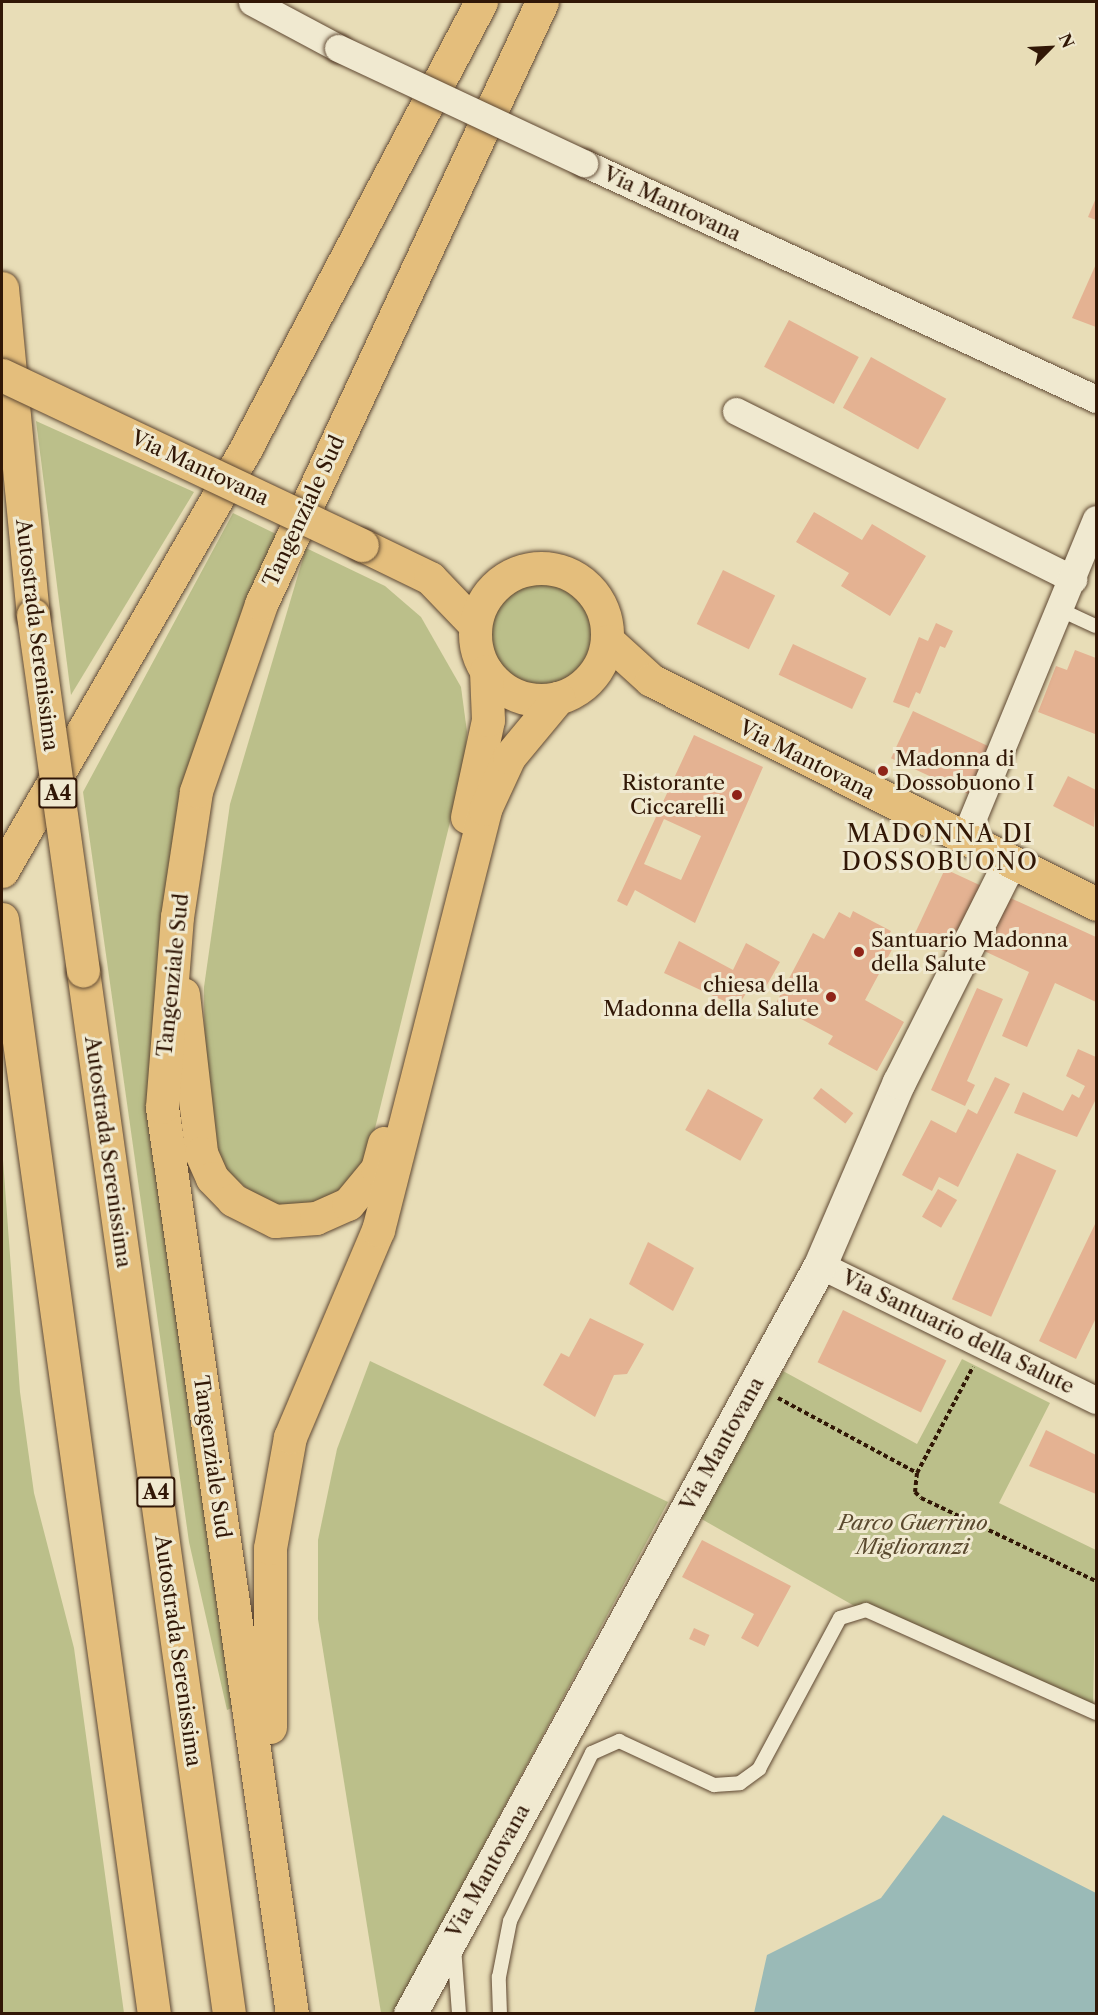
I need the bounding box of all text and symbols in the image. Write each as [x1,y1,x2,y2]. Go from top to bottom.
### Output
north arrow [1020,18,1080,78]
text: N [1054,30,1078,51]
street label: Via Mantovana [599,161,745,247]
street label: Via Mantovana [127,425,273,511]
street label: Tangenziale Sud [258,431,350,591]
street label: Autostrada Serenissima [10,517,64,753]
street label: Via Mantovana [735,715,879,805]
place label: Madonna di Dossobuono I [895,746,1034,796]
marker: Madonna di Dossobuono I [876,764,890,778]
place label: Ristorante Ciccarelli [622,770,725,820]
road number: A4 [37,776,79,810]
marker: Ristorante Ciccarelli [730,788,744,802]
district label: MADONNA DI DOSSOBUONO [841,820,1039,876]
street label: Tangenziale Sud [152,892,194,1058]
place label: Santuario Madonna della Salute [871,927,1068,977]
marker: Santuario Madonna della Salute [852,945,866,959]
place label: chiesa della Madonna della Salute [603,972,819,1022]
marker: chiesa della Madonna della Salute [824,990,838,1004]
street label: Autostrada Serenissima [79,1035,137,1269]
street label: Via Santuario della Salute [838,1265,1078,1399]
street label: Via Mantovana [675,1373,769,1515]
street label: Tangenziale Sud [188,1374,236,1540]
road number: A4 [135,1475,177,1509]
park label: Parco Guerrino Miglioranzi [838,1510,988,1560]
street label: Autostrada Serenissima [149,1534,207,1768]
street label: Via Mantovana [441,1800,535,1942]

